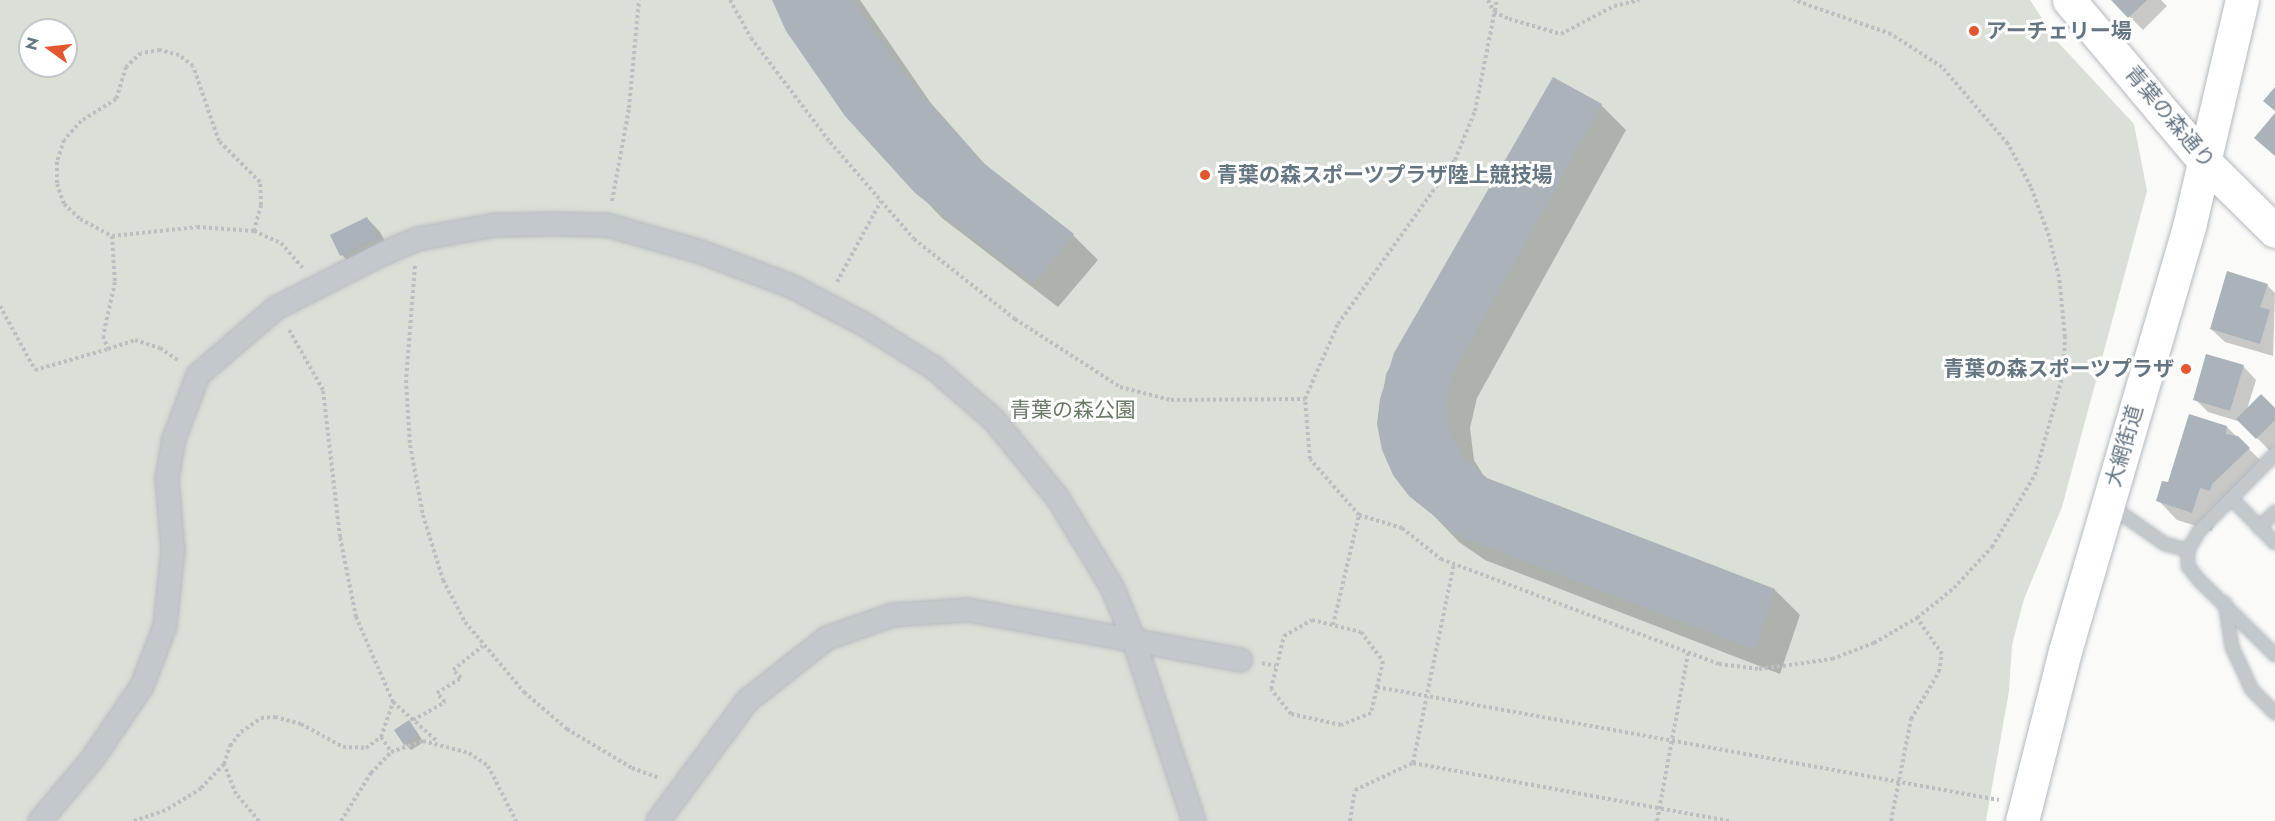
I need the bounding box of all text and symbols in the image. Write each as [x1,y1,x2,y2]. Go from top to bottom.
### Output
north arrow [18,18,78,78]
place label: アーチェリー場 [1986,18,2132,44]
marker: アーチェリー場 [1967,24,1981,38]
text: N [19,35,45,53]
street label: 青葉の森通り [2120,61,2220,173]
place label: 青葉の森スポーツプラザ陸上競技場 [1217,162,1553,188]
marker: 青葉の森スポーツプラザ陸上競技場 [1198,168,1212,182]
place label: 青葉の森スポーツプラザ [1943,356,2174,382]
marker: 青葉の森スポーツプラザ [2179,362,2193,376]
park label: 青葉の森公園 [1010,397,1136,423]
street label: 大網街道 [2100,402,2148,490]

